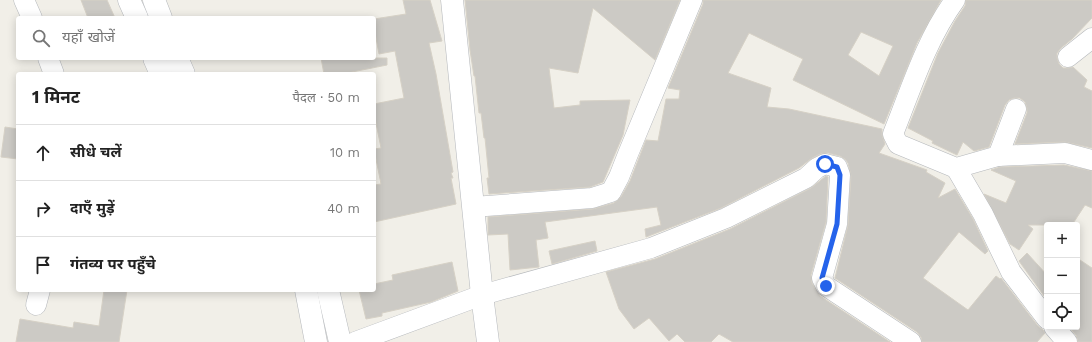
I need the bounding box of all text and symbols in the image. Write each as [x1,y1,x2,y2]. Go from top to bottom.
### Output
search box [16,16,376,60]
icon: search [30,27,52,49]
text: यहाँ खोजें [62,28,115,46]
text: 1 मिनट [32,87,80,107]
text: पैदल · 50 m [293,90,360,105]
icon: ahead [32,142,54,164]
text: सीधे चलें [70,143,122,161]
text: 10 m [330,145,360,160]
route start [816,155,834,173]
icon: right [32,198,54,220]
text: दाएँ मुड़ें [70,199,115,217]
text: 40 m [327,201,360,216]
map controls [1044,222,1080,330]
button: + [1044,222,1080,258]
icon: arrive [32,254,54,276]
text: गंतव्य पर पहुँचे [70,255,156,273]
button: − [1044,258,1080,294]
route end [817,277,835,295]
button: locate [1044,294,1080,330]

